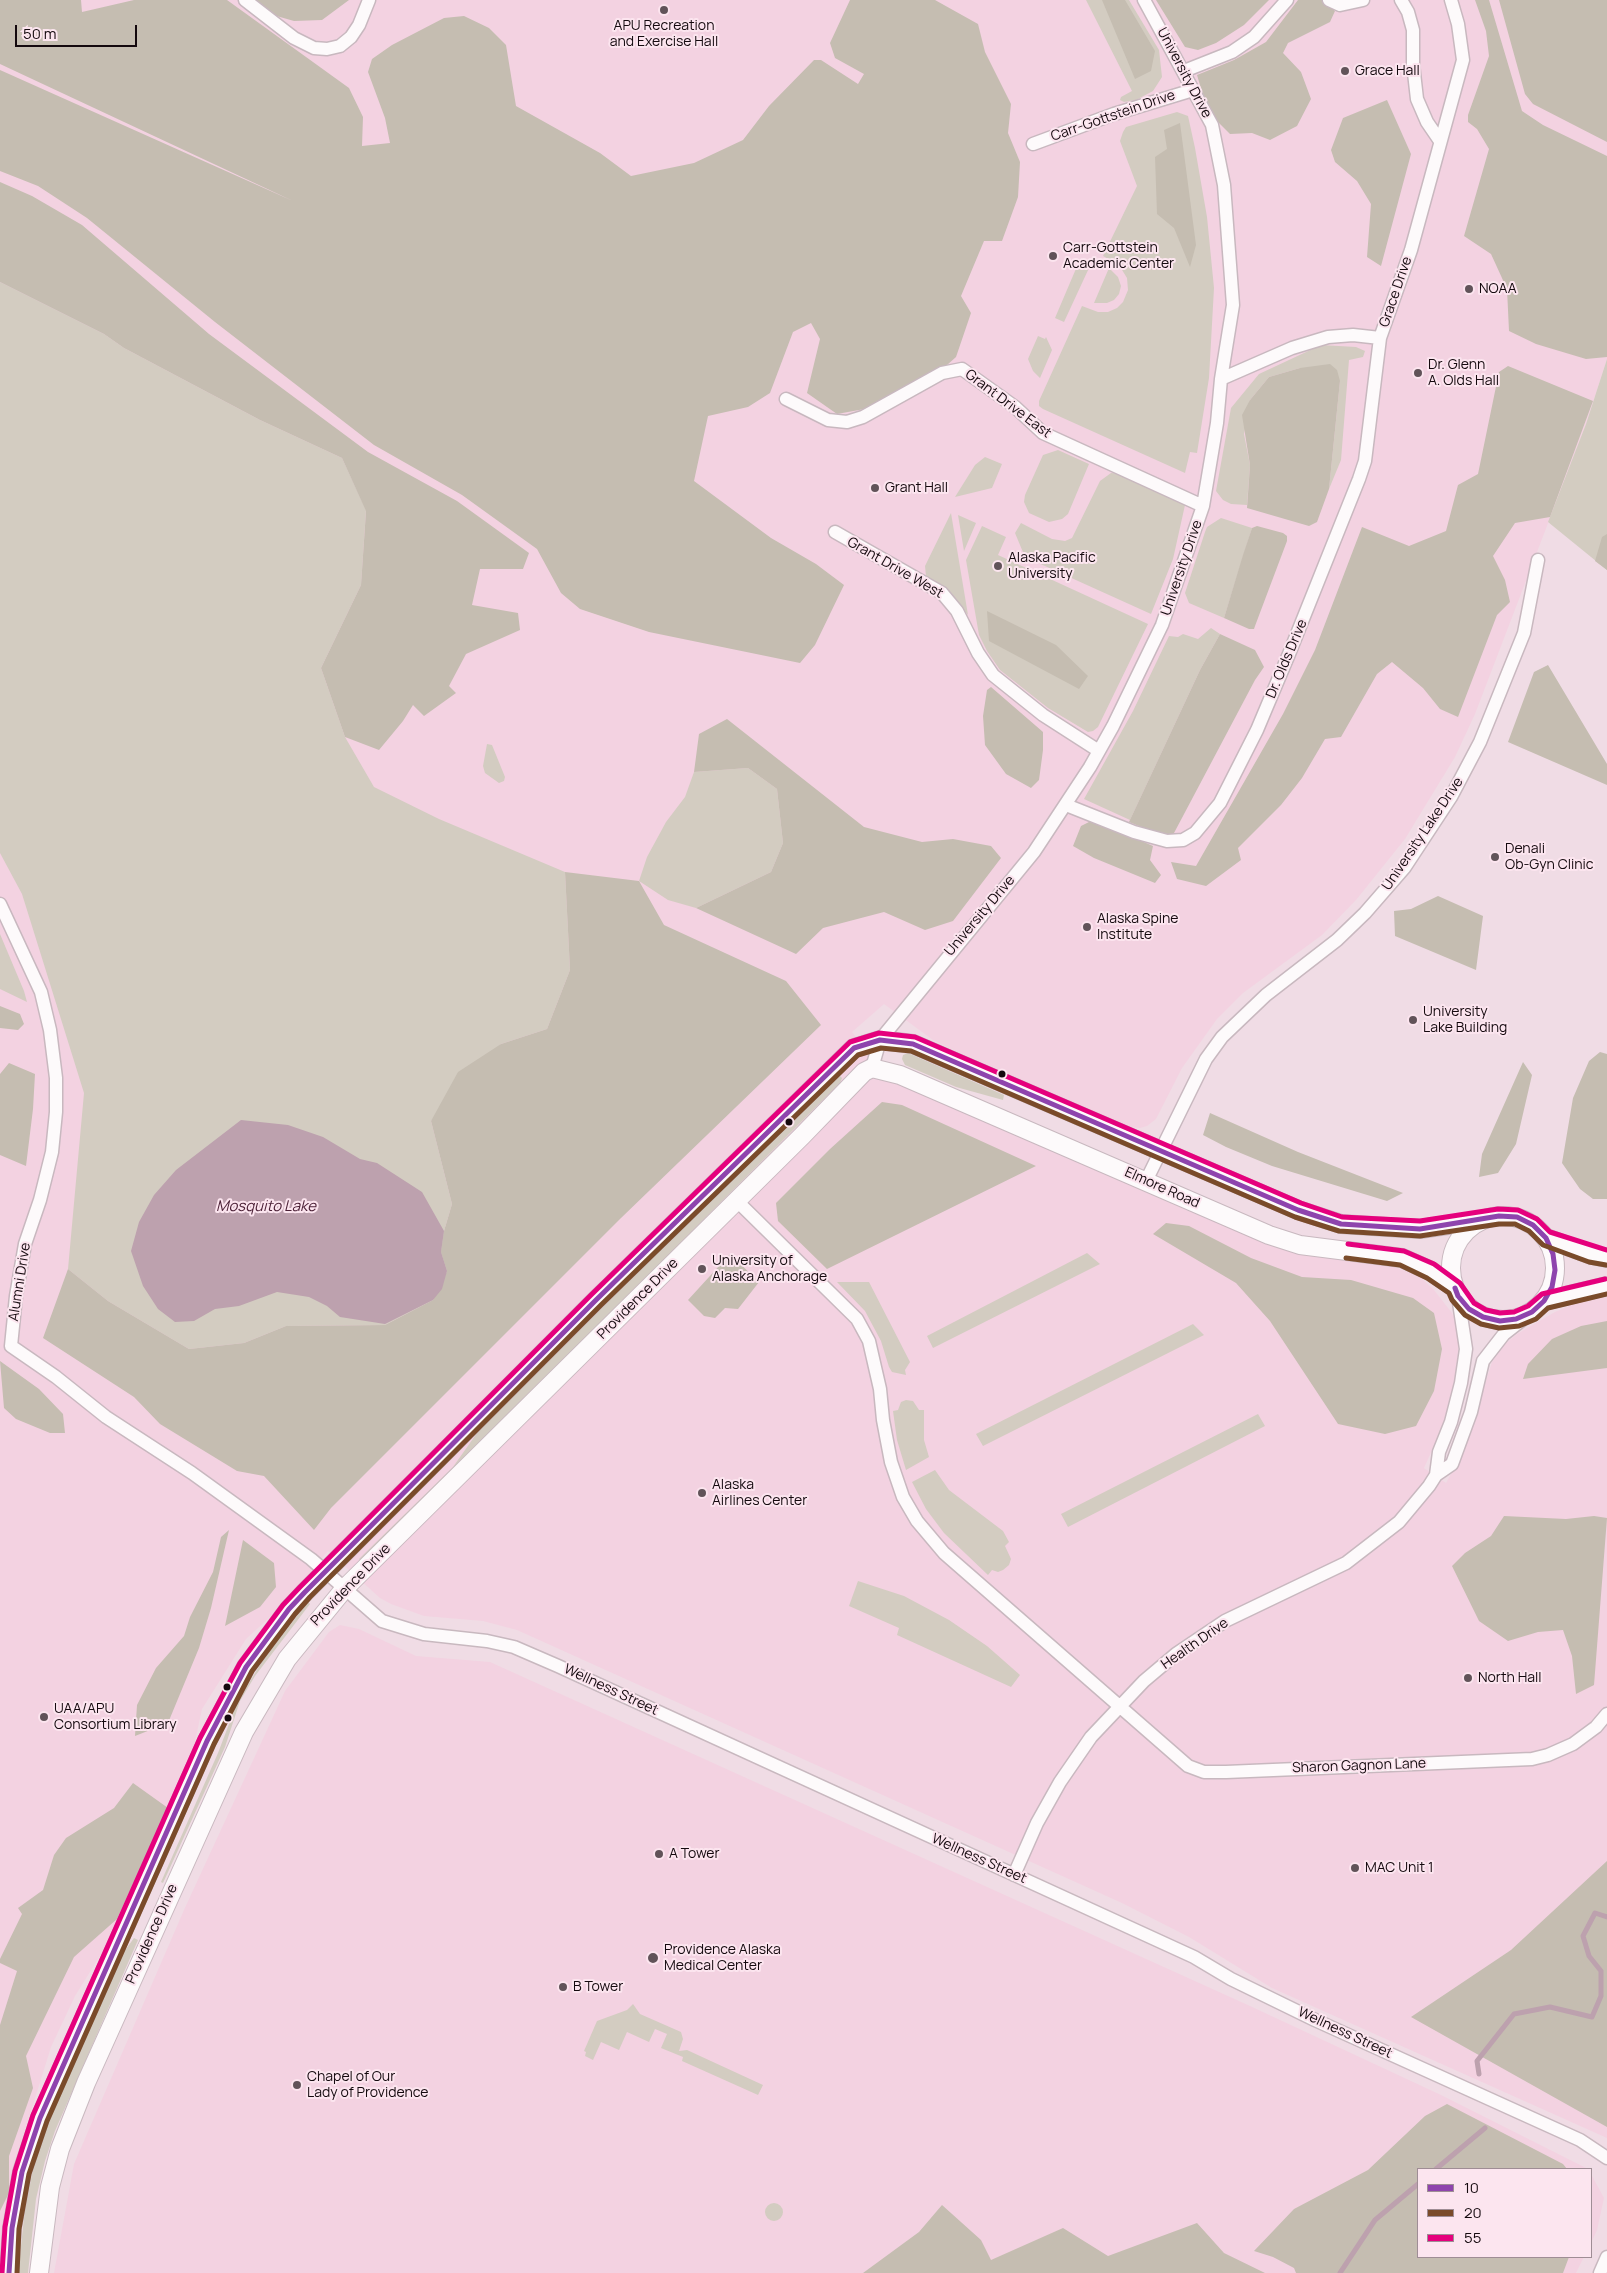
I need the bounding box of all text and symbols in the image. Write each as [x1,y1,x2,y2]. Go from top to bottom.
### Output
marker: APU Recreation and Exercise Hall [658,4,670,16]
scale bar [18,15,140,47]
place label: APU Recreation and Exercise Hall [610,18,718,50]
text: 50 m [23,23,57,44]
street label: University Drive [1153,25,1215,121]
place label: Grace Hall [1355,63,1420,79]
marker: Grace Hall [1339,65,1351,77]
street label: Carr-Gottstein Drive [1049,87,1177,145]
place label: Carr-Gottstein Academic Center [1063,240,1174,272]
marker: Carr-Gottstein Academic Center [1047,250,1059,262]
street label: Grace Drive [1376,254,1416,330]
place label: NOAA [1479,281,1517,297]
marker: NOAA [1463,283,1475,295]
place label: Dr. Glenn A. Olds Hall [1428,357,1499,390]
street label: Grant Drive East [962,366,1054,442]
marker: Dr. Glenn A. Olds Hall [1412,367,1424,379]
place label: Grant Hall [885,480,948,496]
marker: Grant Hall [869,482,881,494]
street label: University Drive [1158,518,1206,618]
street label: Grant Drive West [844,534,946,602]
place label: Alaska Pacific University [1008,550,1096,582]
marker: Alaska Pacific University [992,560,1004,572]
street label: Dr. Olds Drive [1263,617,1311,701]
street label: University Lake Drive [1379,774,1467,894]
place label: Denali Ob-Gyn Clinic [1505,841,1594,874]
marker: Denali Ob-Gyn Clinic [1489,851,1501,863]
street label: University Drive [941,872,1019,960]
place label: Alaska Spine Institute [1097,911,1178,944]
marker: Alaska Spine Institute [1081,921,1093,933]
place label: University Lake Building [1423,1004,1507,1036]
marker: University Lake Building [1407,1014,1419,1026]
unlabelled marker [997,1069,1007,1079]
unlabelled marker [784,1117,794,1127]
street label: Elmore Road [1122,1164,1202,1212]
water label: Mosquito Lake [216,1198,316,1216]
street label: Alumni Drive [5,1241,35,1323]
place label: University of Alaska Anchorage [712,1253,827,1285]
street label: Providence Drive [594,1255,682,1343]
marker: University of Alaska Anchorage [696,1263,708,1275]
place label: Alaska Airlines Center [712,1477,807,1510]
marker: Alaska Airlines Center [696,1487,708,1499]
street label: Providence Drive [308,1540,394,1630]
street label: Health Drive [1158,1615,1232,1673]
street label: Wellness Street [561,1661,661,1719]
place label: North Hall [1478,1670,1542,1686]
marker: North Hall [1462,1672,1474,1684]
unlabelled marker [222,1682,232,1692]
place label: UAA/APU Consortium Library [54,1701,177,1734]
marker: UAA/APU Consortium Library [38,1711,50,1723]
unlabelled marker [223,1713,233,1723]
street label: Sharon Gagnon Lane [1292,1755,1426,1777]
street label: Wellness Street [929,1831,1029,1887]
place label: A Tower [669,1846,720,1862]
marker: A Tower [653,1848,665,1860]
place label: MAC Unit 1 [1365,1860,1433,1876]
marker: MAC Unit 1 [1349,1862,1361,1874]
street label: Providence Drive [122,1881,182,1987]
place label: Providence Alaska Medical Center [664,1942,781,1974]
marker: Providence Alaska Medical Center [646,1951,660,1965]
place label: B Tower [573,1979,623,1995]
marker: B Tower [557,1981,569,1993]
street label: Wellness Street [1295,2004,1395,2062]
place label: Chapel of Our Lady of Providence [307,2069,428,2102]
marker: Chapel of Our Lady of Providence [291,2079,303,2091]
legend [1417,2168,1592,2258]
text: 10 [1464,2177,1479,2198]
text: 20 [1464,2202,1482,2223]
text: 55 [1464,2227,1481,2248]

